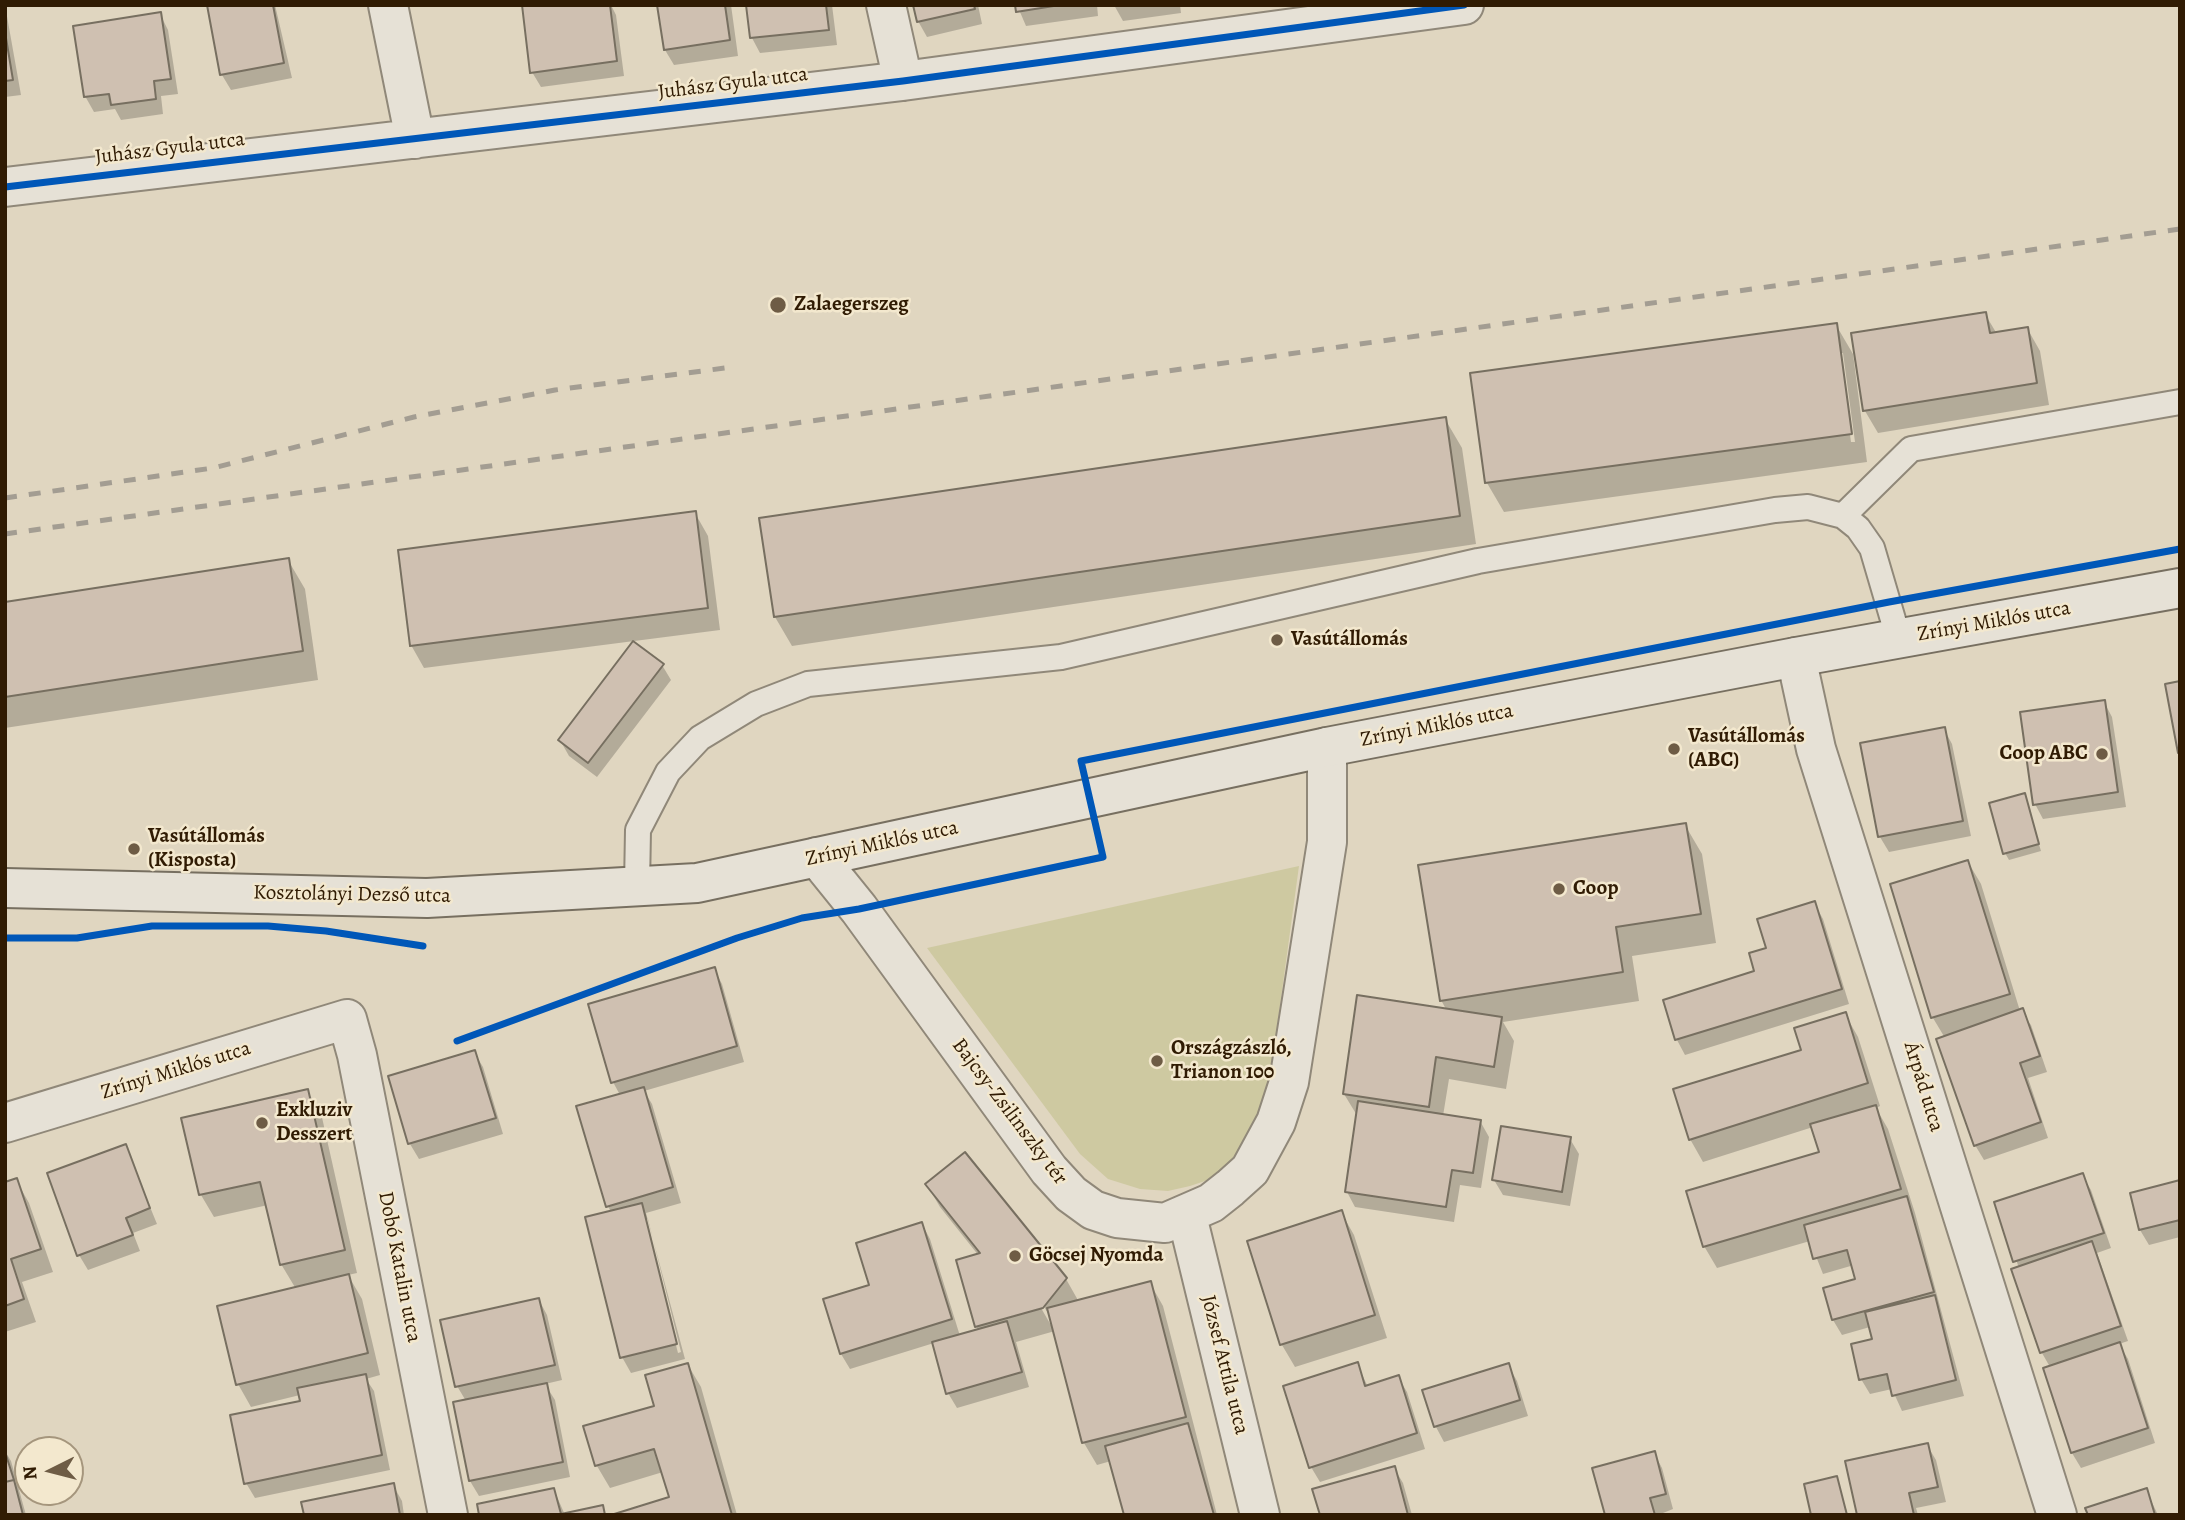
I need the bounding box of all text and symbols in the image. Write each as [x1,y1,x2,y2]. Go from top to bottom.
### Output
street label: Juhász Gyula utca [657,62,809,106]
street label: Juhász Gyula utca [94,127,246,171]
place label: Zalaegerszeg [794,292,909,318]
marker: Zalaegerszeg [768,295,788,315]
street label: Zrínyi Miklós utca [1915,596,2073,648]
place label: Vasútállomás [1291,627,1408,653]
marker: Vasútállomás [1269,632,1285,648]
street label: Zrínyi Miklós utca [1358,699,1516,753]
place label: Vasútállomás (ABC) [1688,724,1805,774]
marker: Vasútállomás (ABC) [1666,741,1682,757]
place label: Coop ABC [2000,741,2088,767]
marker: Coop ABC [2094,746,2110,762]
street label: Zrínyi Miklós utca [803,816,961,872]
place label: Vasútállomás (Kisposta) [148,824,265,874]
marker: Vasútállomás (Kisposta) [126,841,142,857]
place label: Coop [1573,876,1619,902]
street label: Kosztolányi Dezső utca [253,881,451,909]
marker: Coop [1551,881,1567,897]
street label: Bajcsy-Zsilinszky tér [946,1034,1072,1190]
street label: Zrínyi Miklós utca [98,1036,254,1106]
place label: Országzászló, Trianon 100 [1171,1036,1292,1086]
street label: Árpád utca [1897,1039,1949,1135]
marker: Országzászló, Trianon 100 [1149,1053,1165,1069]
place label: Exkluziv Desszert [276,1098,352,1148]
marker: Exkluziv Desszert [254,1115,270,1131]
street label: Dobó Katalin utca [372,1189,426,1345]
place label: Göcsej Nyomda [1029,1243,1164,1269]
marker: Göcsej Nyomda [1007,1248,1023,1264]
street label: József Attila utca [1194,1293,1254,1437]
north arrow [14,1436,84,1506]
text: N [16,1465,44,1481]

